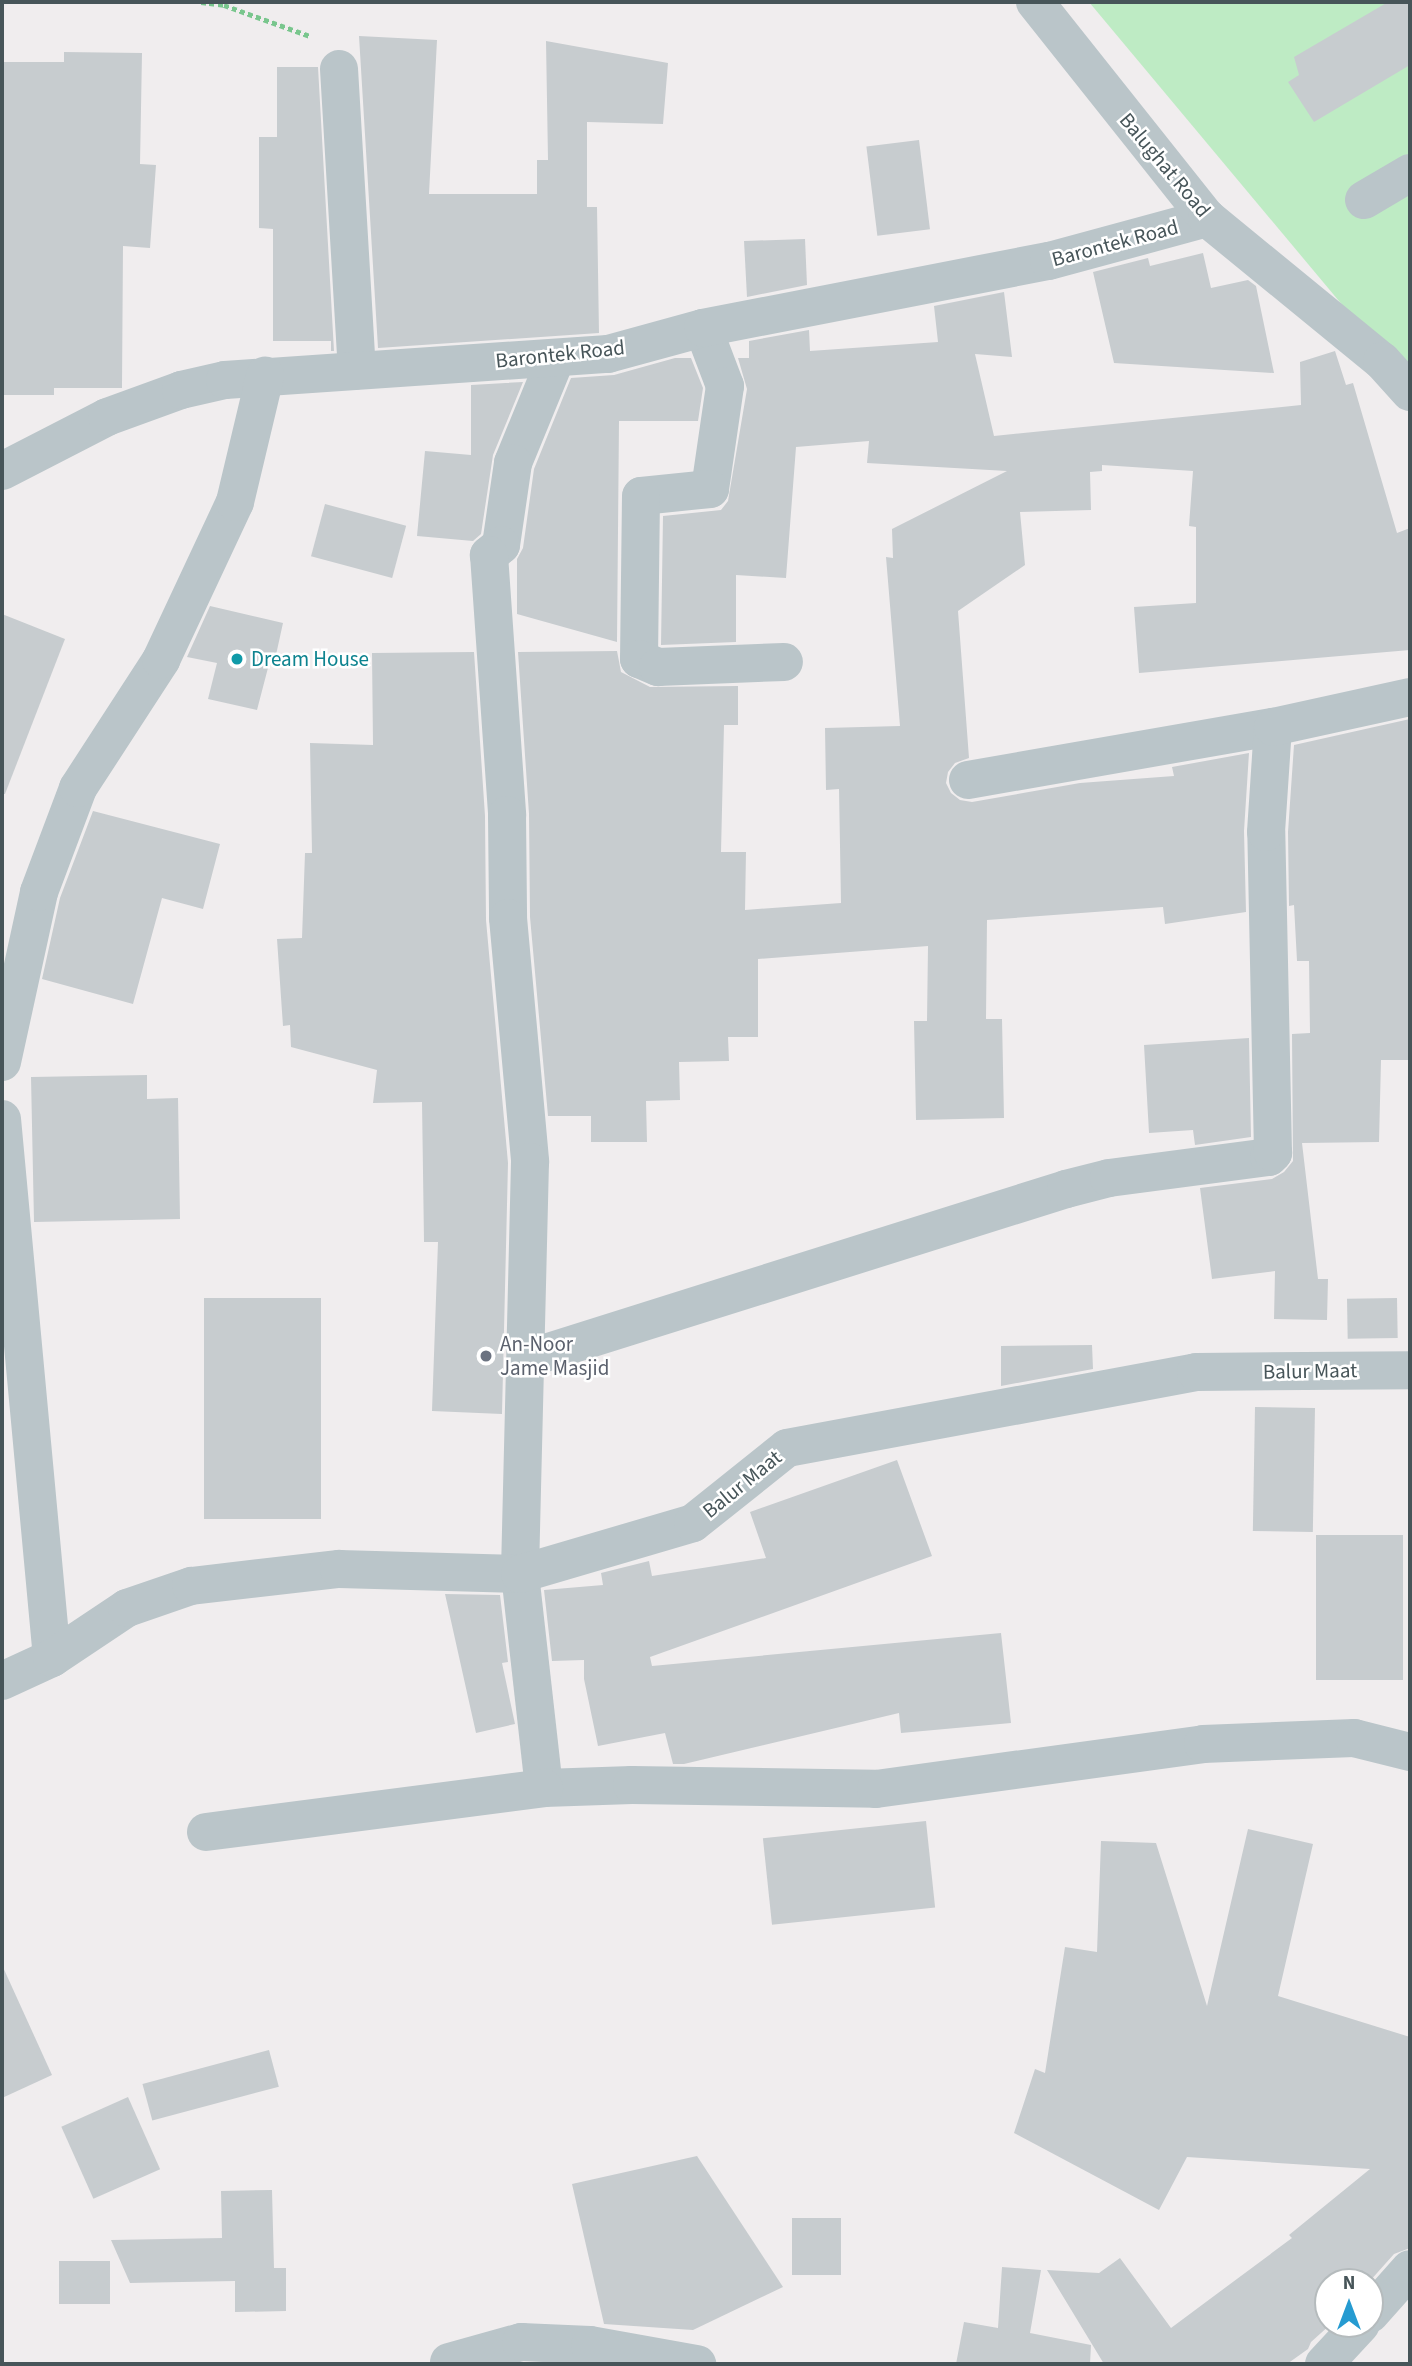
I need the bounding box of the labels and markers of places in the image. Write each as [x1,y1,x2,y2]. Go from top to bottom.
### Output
place label: Dream House [251,646,369,672]
marker: Dream House [229,651,245,667]
place label: An-Noor Jame Masjid [500,1331,609,1381]
marker: An-Noor Jame Masjid [478,1348,494,1364]

